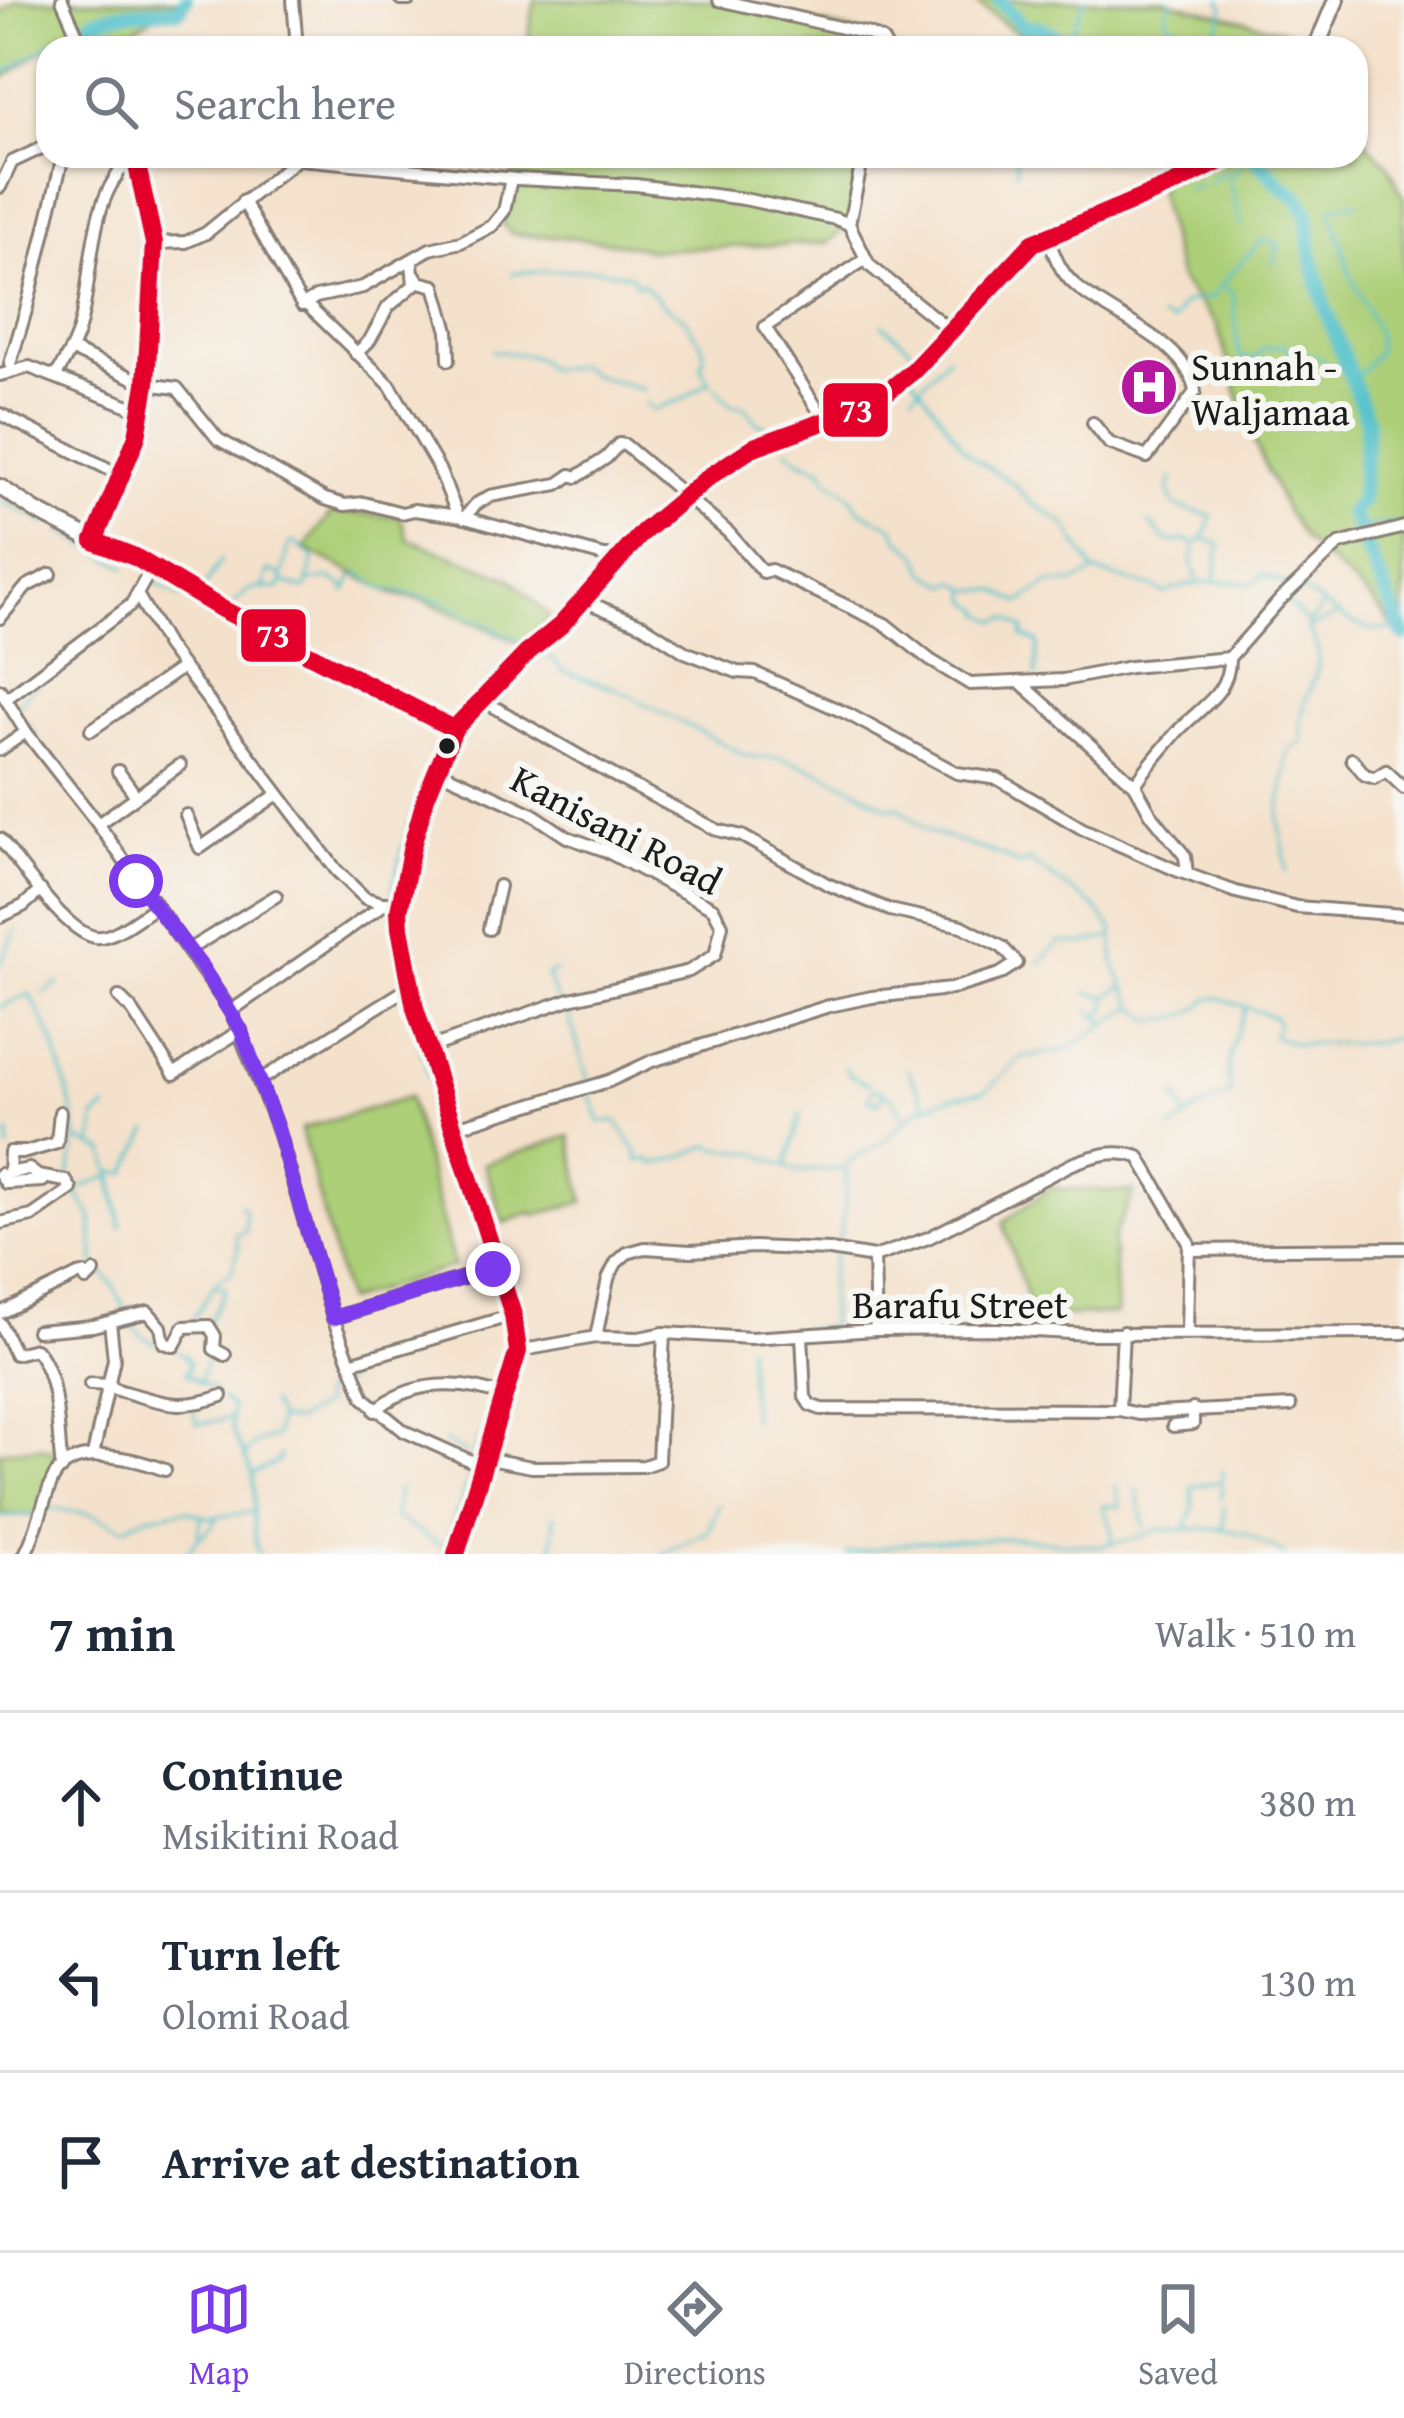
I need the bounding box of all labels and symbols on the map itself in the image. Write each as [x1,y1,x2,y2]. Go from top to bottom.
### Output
place label: Sunnah - Waljamaa [1191,337,1350,439]
hospital icon: Sunnah - Waljamaa [1118,356,1180,418]
line badge: 73 [821,381,890,439]
text: 73 [839,386,873,434]
line badge: 73 [239,607,308,664]
text: 73 [256,611,290,659]
unlabelled marker [436,735,458,757]
street label: Kanisani Road [501,750,733,909]
route start [109,854,163,908]
route end [466,1242,520,1296]
street label: Barafu Street [852,1275,1068,1332]

